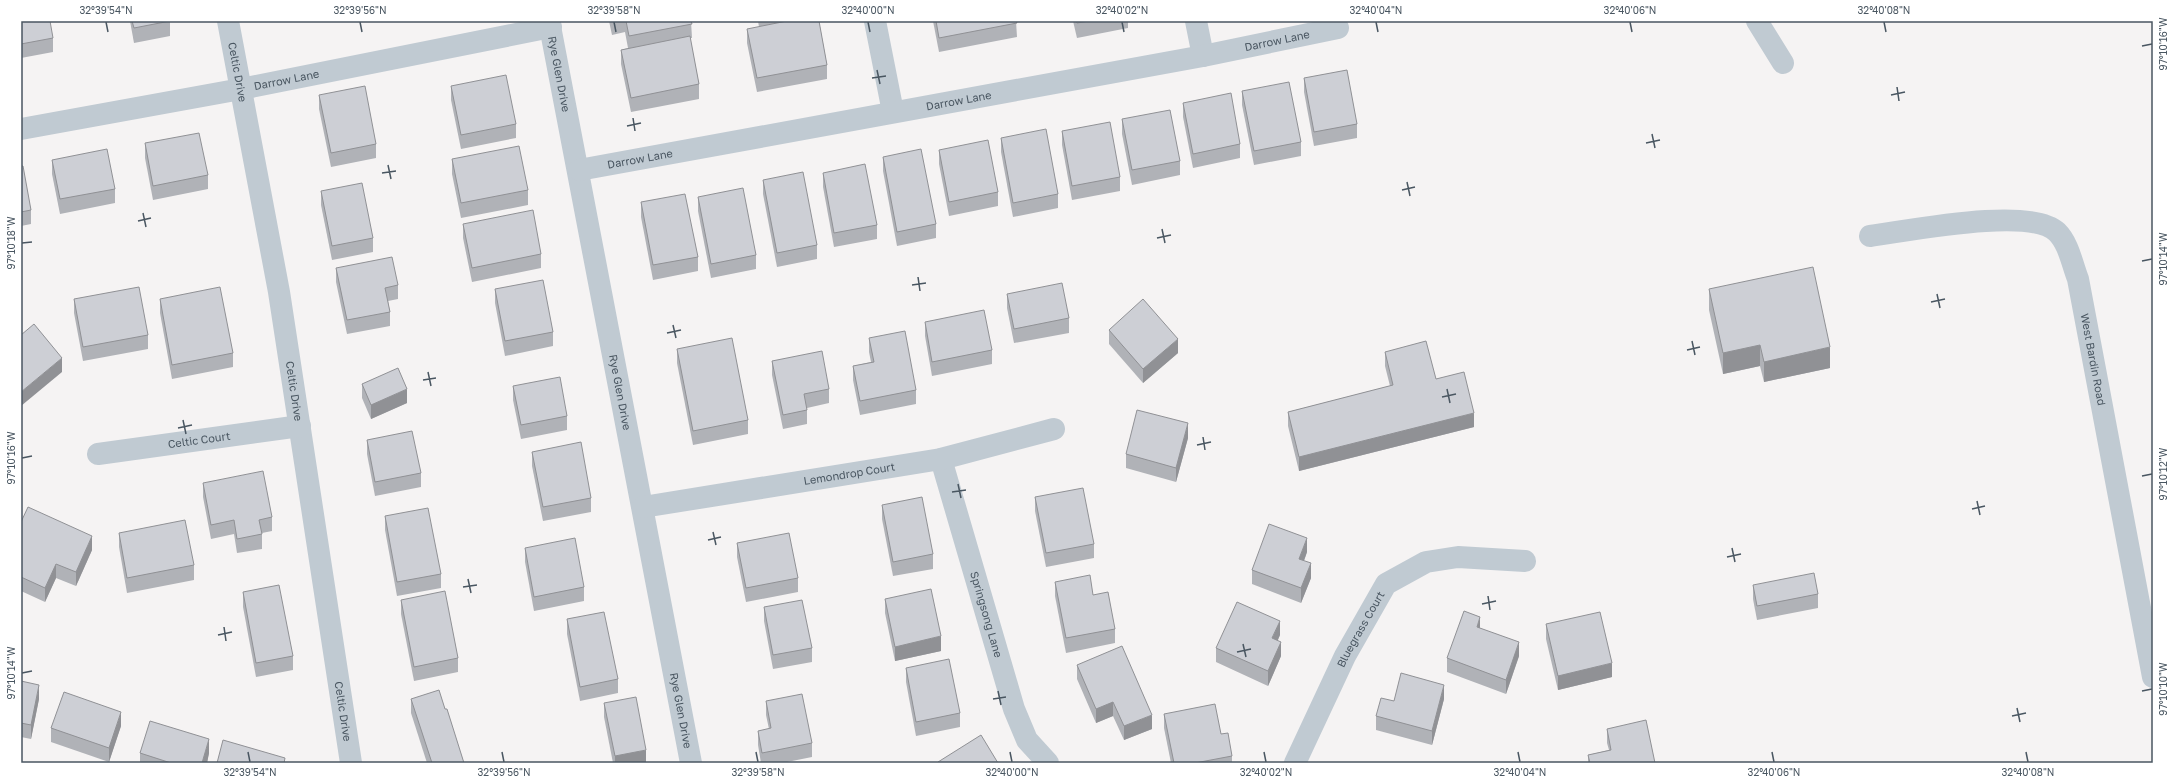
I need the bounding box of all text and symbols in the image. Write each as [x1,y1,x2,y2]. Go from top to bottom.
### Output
text: 32°39'54"N [79,4,133,16]
text: 32°39'56"N [334,4,387,16]
text: 32°39'58"N [587,4,641,16]
text: 32°40'00"N [841,4,895,16]
text: 32°40'02"N [1096,4,1148,16]
text: 32°40'04"N [1350,4,1402,16]
text: 32°40'06"N [1604,4,1656,16]
text: 32°40'08"N [1858,4,1910,16]
text: 97°10'16"W [2157,17,2169,71]
street label: Darrow Lane [1243,27,1311,53]
street label: Rye Glen Drive [546,35,573,113]
street label: Celtic Drive [226,41,250,103]
street label: Darrow Lane [253,67,320,92]
street label: Darrow Lane [925,88,992,112]
street label: Darrow Lane [606,146,674,171]
text: 97°10'18"W [5,216,17,270]
text: 97°10'14"W [2157,232,2169,286]
street label: West Bardin Road [2079,312,2109,406]
street label: Rye Glen Drive [607,353,634,431]
street label: Celtic Drive [284,360,306,422]
street label: Celtic Court [167,429,231,450]
text: 97°10'16"W [5,431,17,485]
text: 97°10'12"W [2157,447,2169,500]
street label: Lemondrop Court [803,460,896,487]
street label: Springsong Lane [968,570,1006,659]
street label: Bluegrass Court [1334,589,1387,669]
text: 97°10'14"W [5,646,17,700]
text: 97°10'10"W [2157,662,2169,716]
street label: Rye Glen Drive [668,671,695,749]
street label: Celtic Drive [333,680,355,742]
text: 32°39'54"N [223,766,277,778]
text: 32°39'56"N [478,766,531,778]
text: 32°39'58"N [731,766,785,778]
text: 32°40'00"N [985,766,1039,778]
text: 32°40'02"N [1240,766,1292,778]
text: 32°40'04"N [1494,766,1546,778]
text: 32°40'06"N [1748,766,1800,778]
text: 32°40'08"N [2002,766,2054,778]

